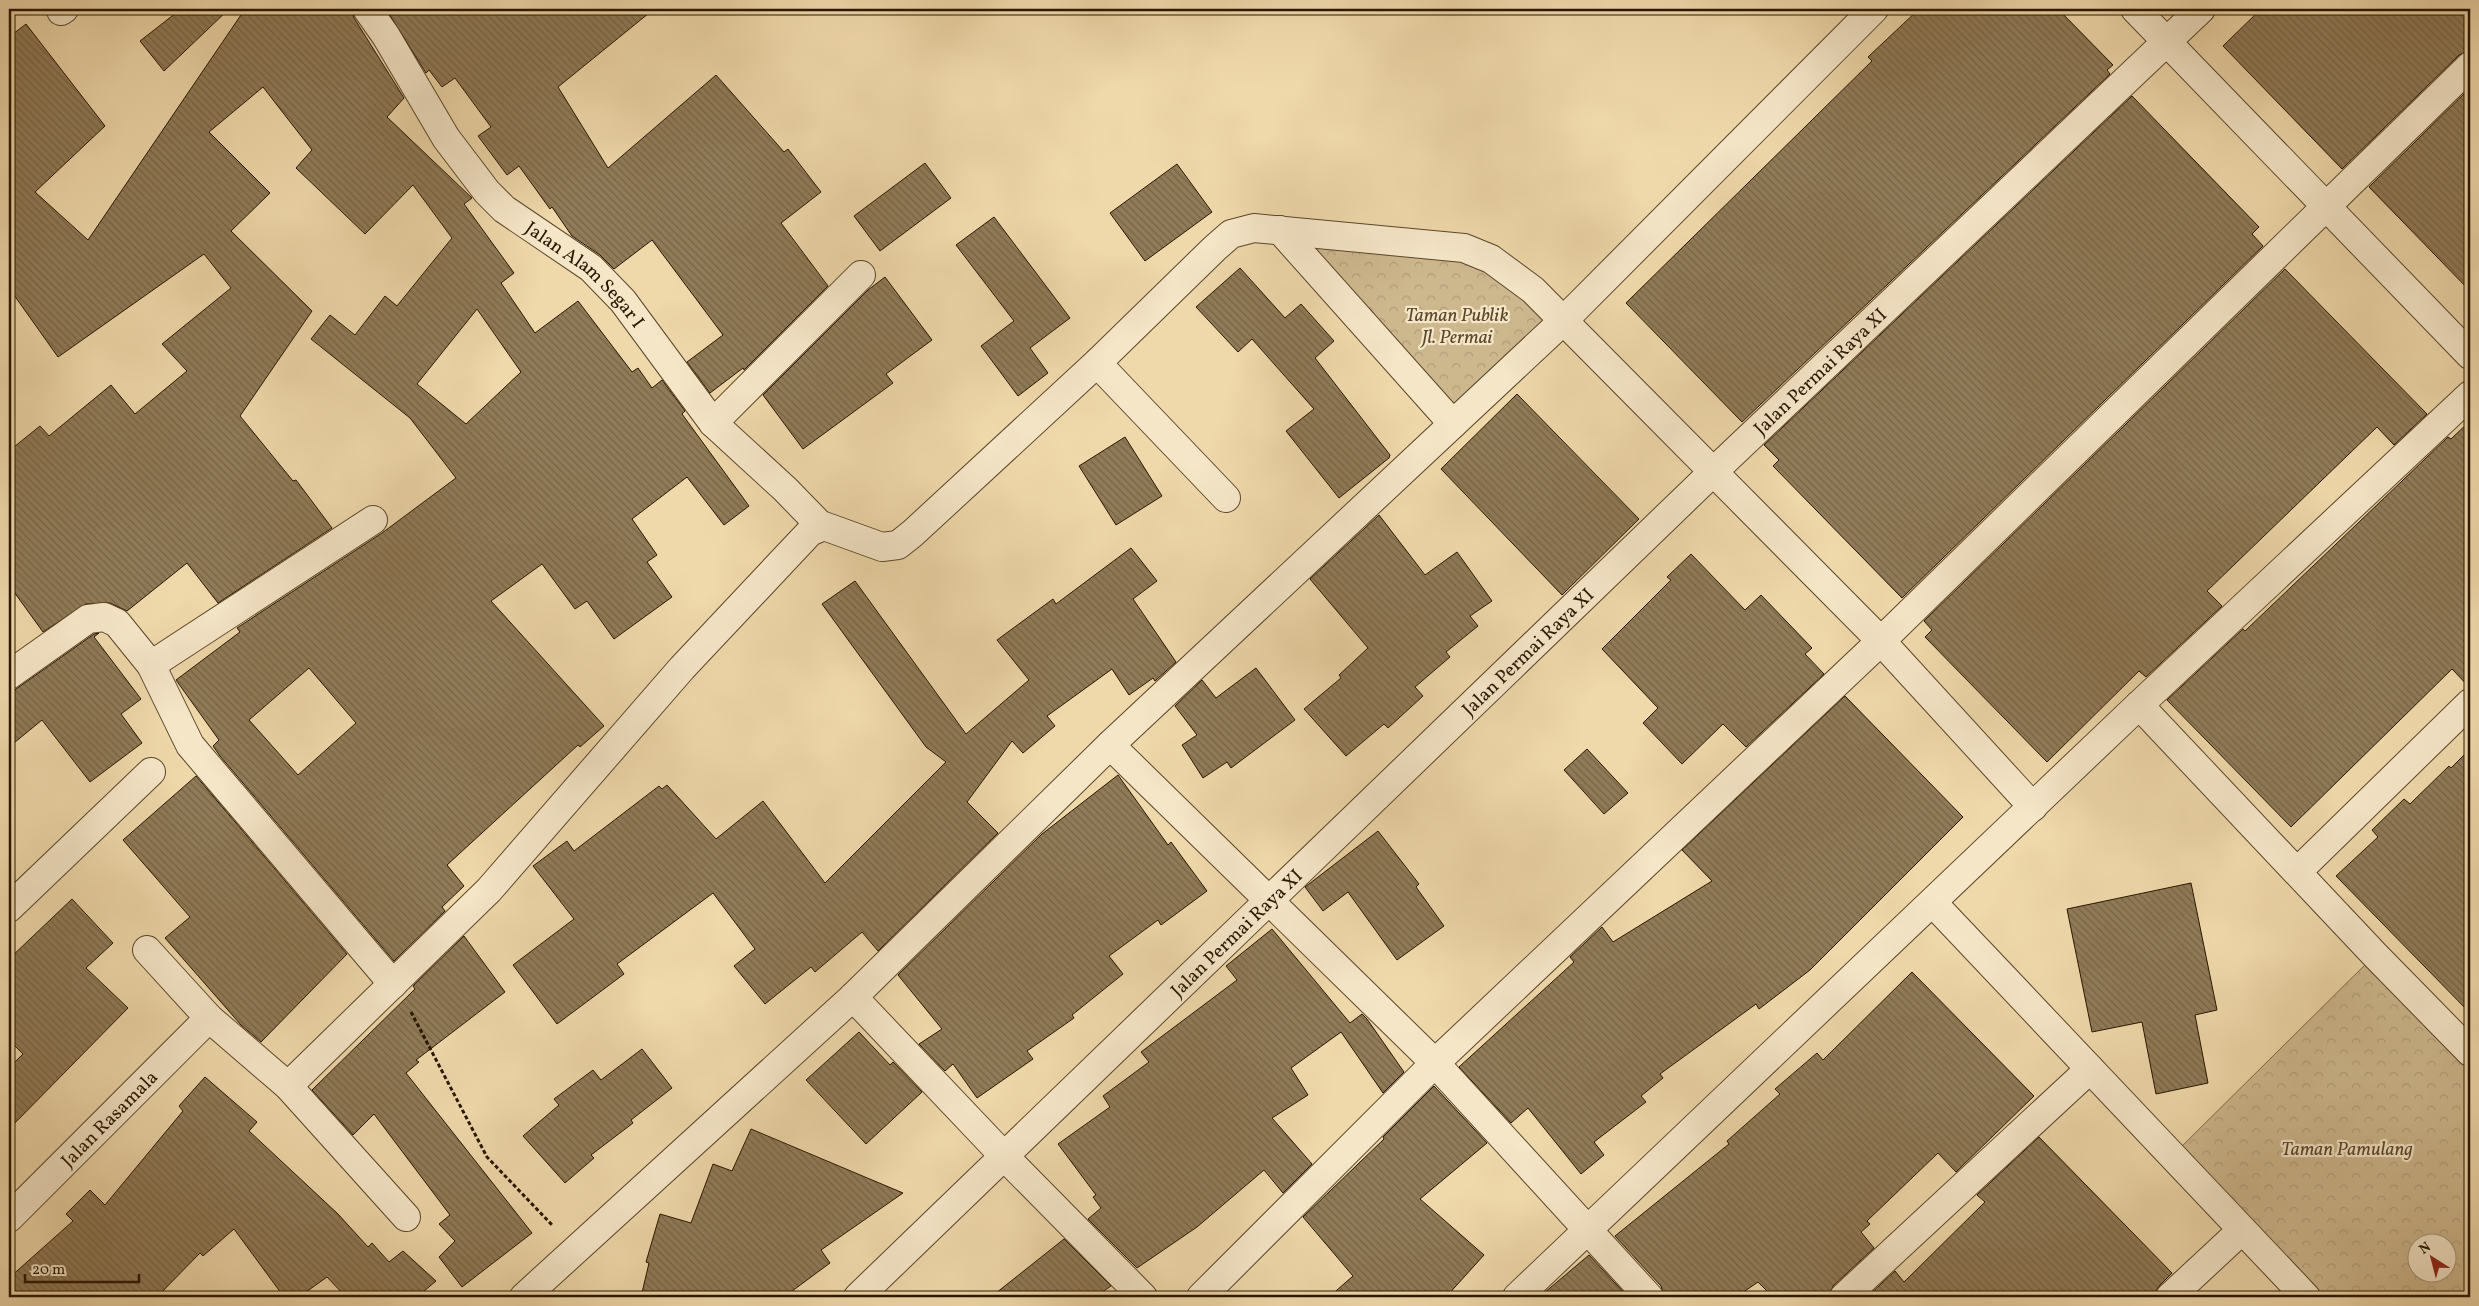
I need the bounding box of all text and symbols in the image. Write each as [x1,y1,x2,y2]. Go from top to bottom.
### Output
street label: Jalan Alam Segar I [519,216,650,334]
park label: Taman Publik Jl. Permai [1405,303,1509,351]
street label: Jalan Permai Raya XI [1749,303,1893,442]
street label: Jalan Permai Raya XI [1457,583,1600,723]
street label: Jalan Permai Raya XI [1165,864,1309,1004]
street label: Jalan Rasamala [56,1065,164,1174]
park label: Taman Pamulang [2281,1137,2413,1163]
north arrow [2406,1234,2456,1284]
text: N [2416,1238,2435,1259]
scale bar [25,1251,139,1283]
text: 20 m [32,1260,65,1281]

